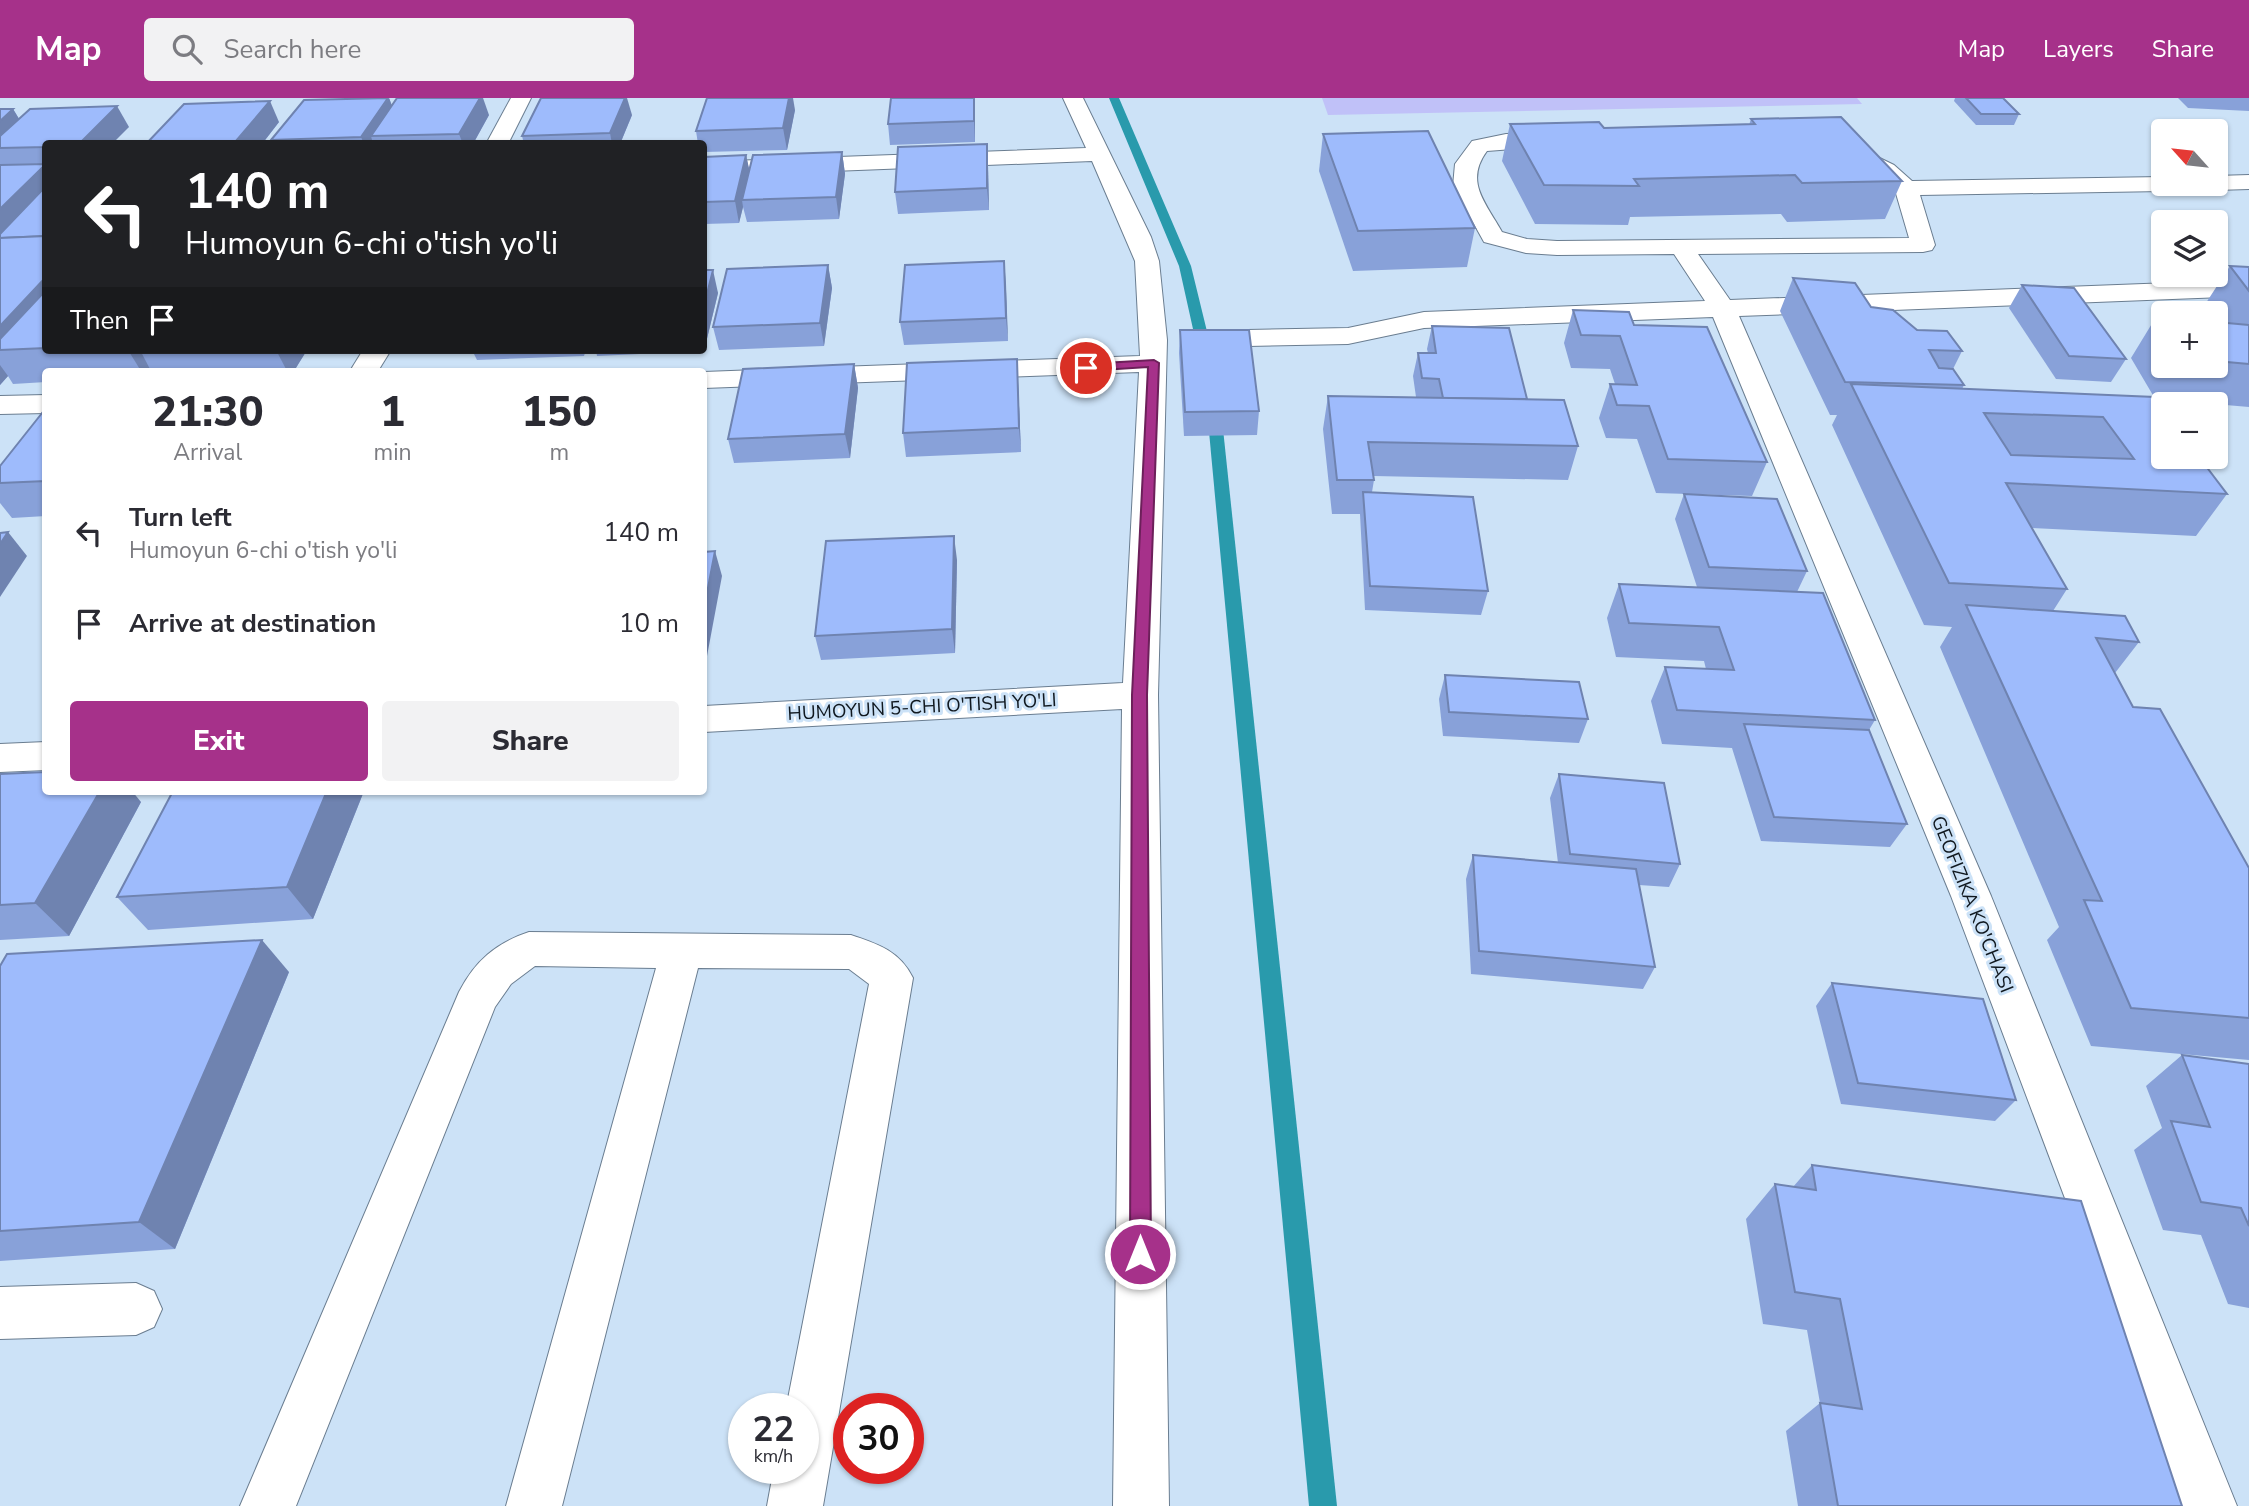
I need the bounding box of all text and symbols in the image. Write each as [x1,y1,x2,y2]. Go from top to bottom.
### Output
search box [144,18,634,81]
text: Map [35,27,102,72]
icon: search [168,30,206,68]
text: Search here [224,32,361,67]
text: Map [1958,33,2005,65]
text: Layers [2043,33,2114,65]
text: Share [2152,33,2214,65]
north arrow [2151,119,2228,196]
map controls [2151,119,2228,469]
text: 140 m [185,158,329,225]
icon: left [70,168,161,259]
button: layers [2151,210,2228,287]
text: Humoyun 6-chi o'tish yo'li [185,222,558,265]
icon: arrive [143,301,181,339]
button: + [2151,301,2228,378]
text: Then [70,303,129,338]
pin [1056,338,1116,398]
icon: arrive [1067,349,1105,387]
text: 21:30 [152,384,264,441]
text: 1 [380,384,405,441]
text: 150 [522,384,597,441]
button: − [2151,392,2228,469]
text: Arrival [173,437,242,468]
text: min [374,437,412,468]
text: m [549,437,569,468]
text: Turn left [129,500,232,535]
icon: left [70,514,108,552]
text: 140 m [603,515,679,550]
text: Humoyun 6-chi o'tish yo'li [129,535,397,566]
icon: arrive [70,605,108,643]
text: Arrive at destination [129,606,376,641]
text: 10 m [619,606,679,641]
street label: HUMOYUN 5-CHI O'TISH YO'LI [787,687,1057,727]
button: Exit [70,701,368,781]
button: Share [382,701,679,781]
street label: GEOFIZIKA KO'CHASI [1925,812,2019,997]
position arrow [1103,1217,1177,1291]
speed limit sign: 30 [833,1393,924,1484]
text: 22 [752,1406,795,1453]
text: km/h [754,1444,793,1468]

